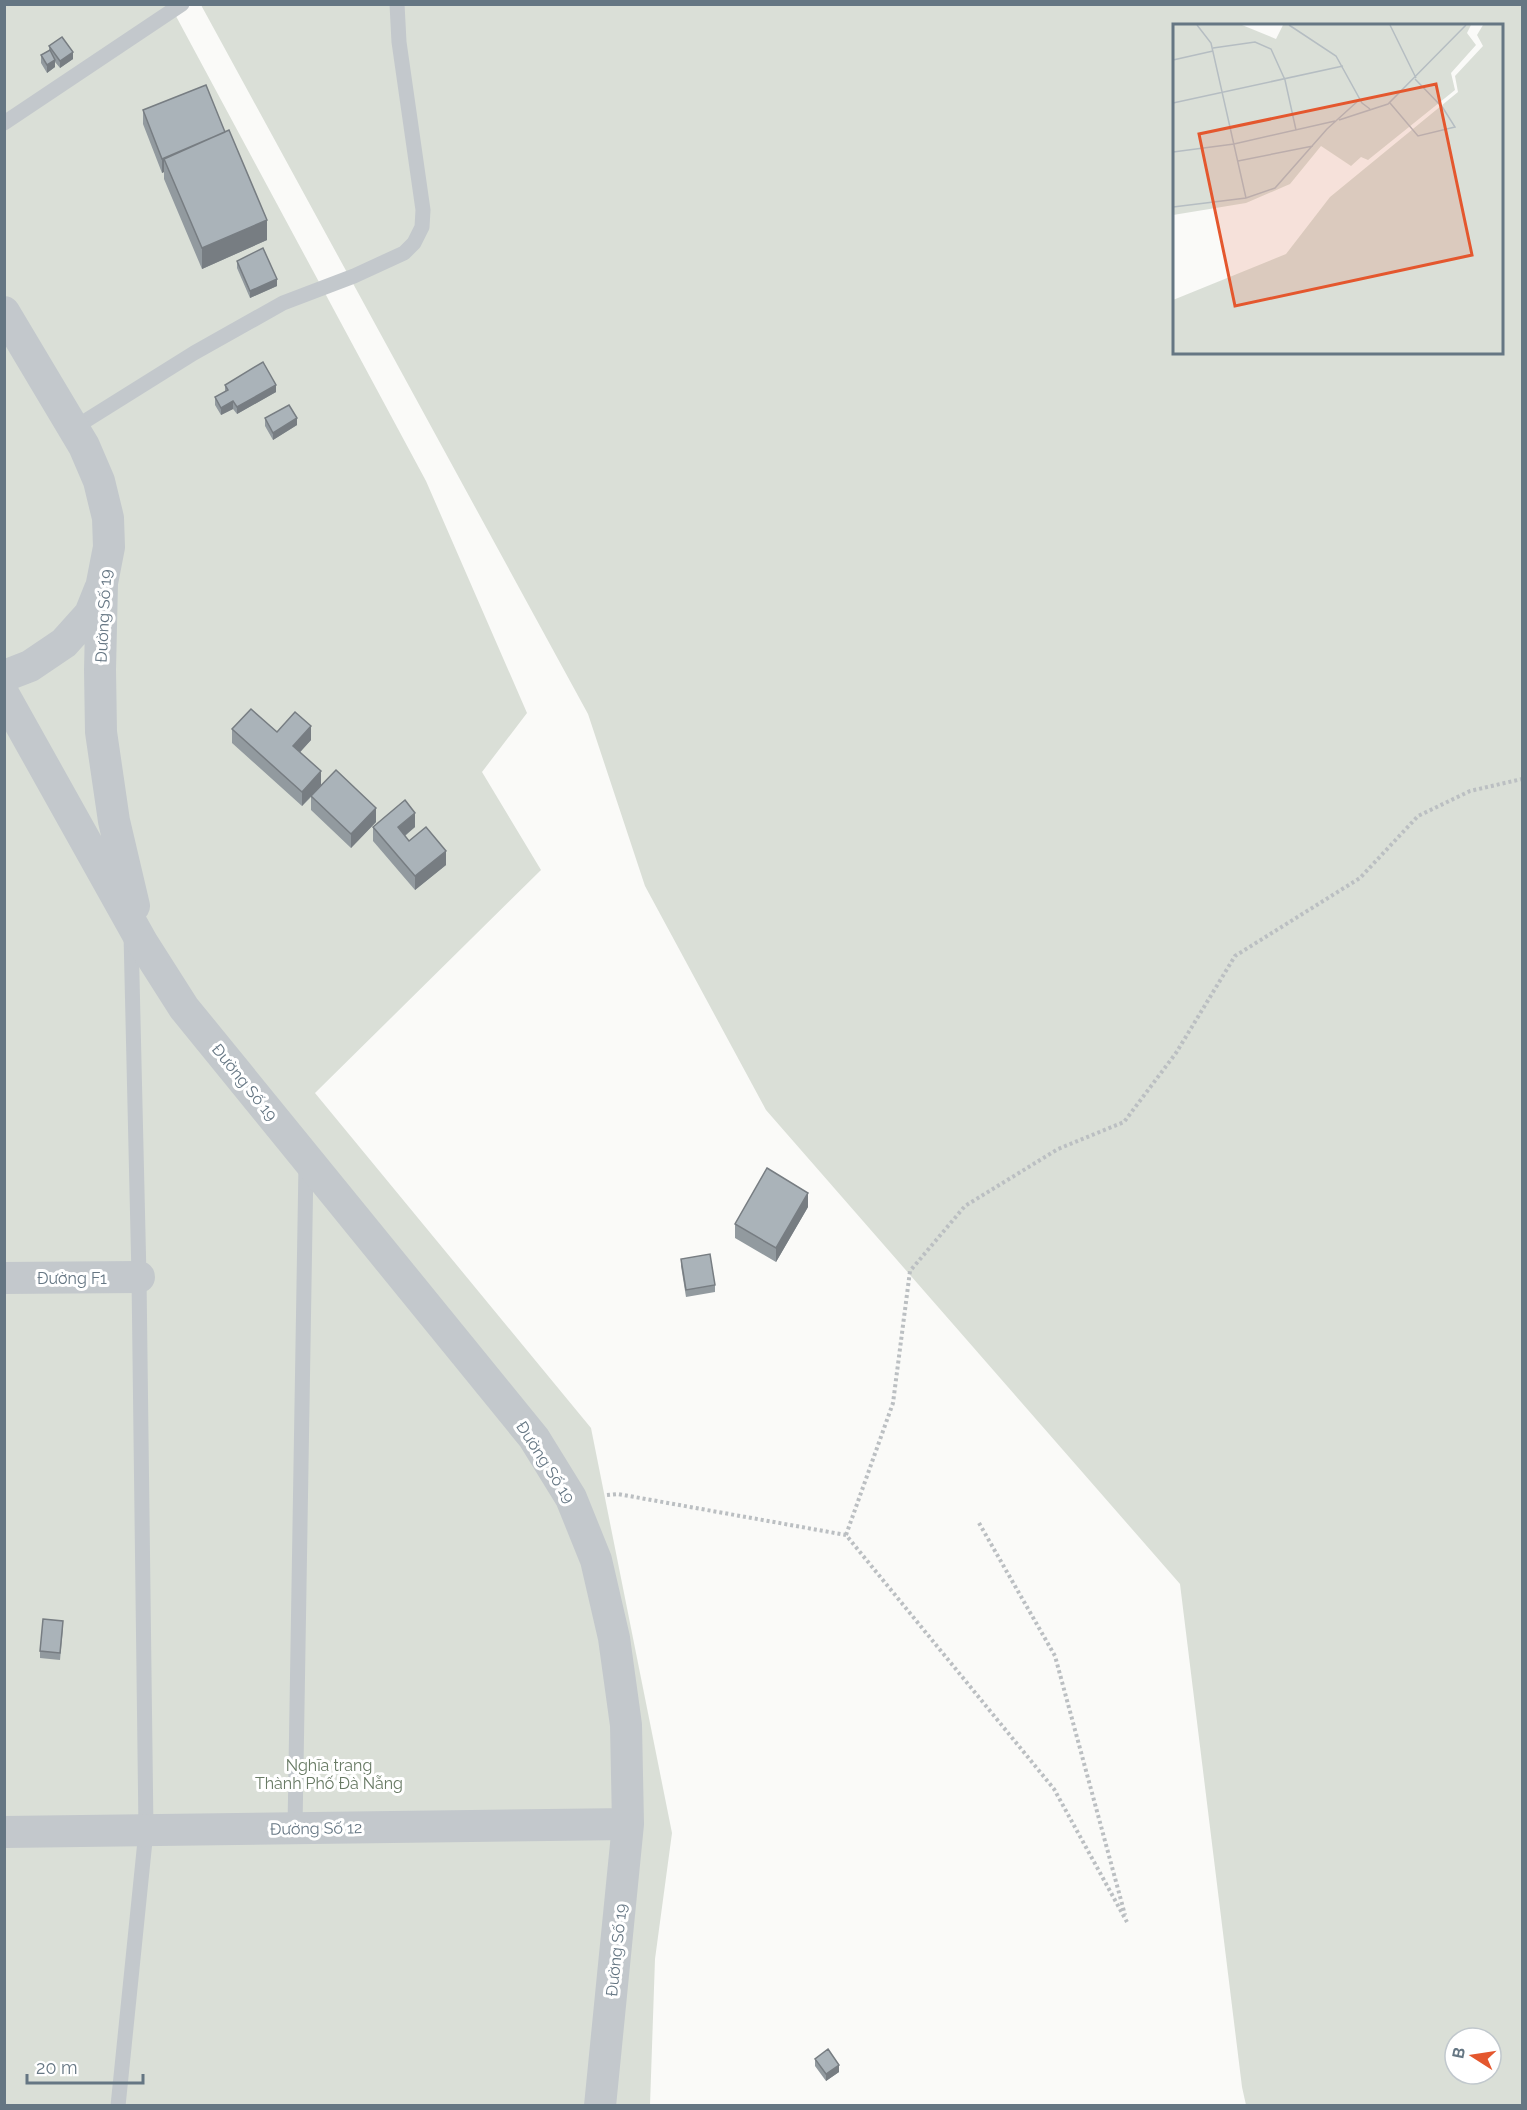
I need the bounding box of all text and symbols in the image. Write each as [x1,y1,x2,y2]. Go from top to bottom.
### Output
inset map [1173,24,1503,354]
street label: Đường Số 19 [92,569,115,663]
street label: Đường Số 19 [208,1040,281,1125]
street label: Đường F1 [37,1269,107,1288]
street label: Đường Số 19 [512,1418,579,1507]
park label: Nghĩa trang Thành Phố Đà Nẵng [255,1756,403,1793]
street label: Đường Số 12 [270,1818,362,1839]
street label: Đường Số 19 [602,1903,631,1997]
north arrow [1443,2026,1503,2086]
text: B [1448,2046,1469,2060]
scale bar [27,2047,142,2085]
text: 20 m [36,2057,78,2078]

